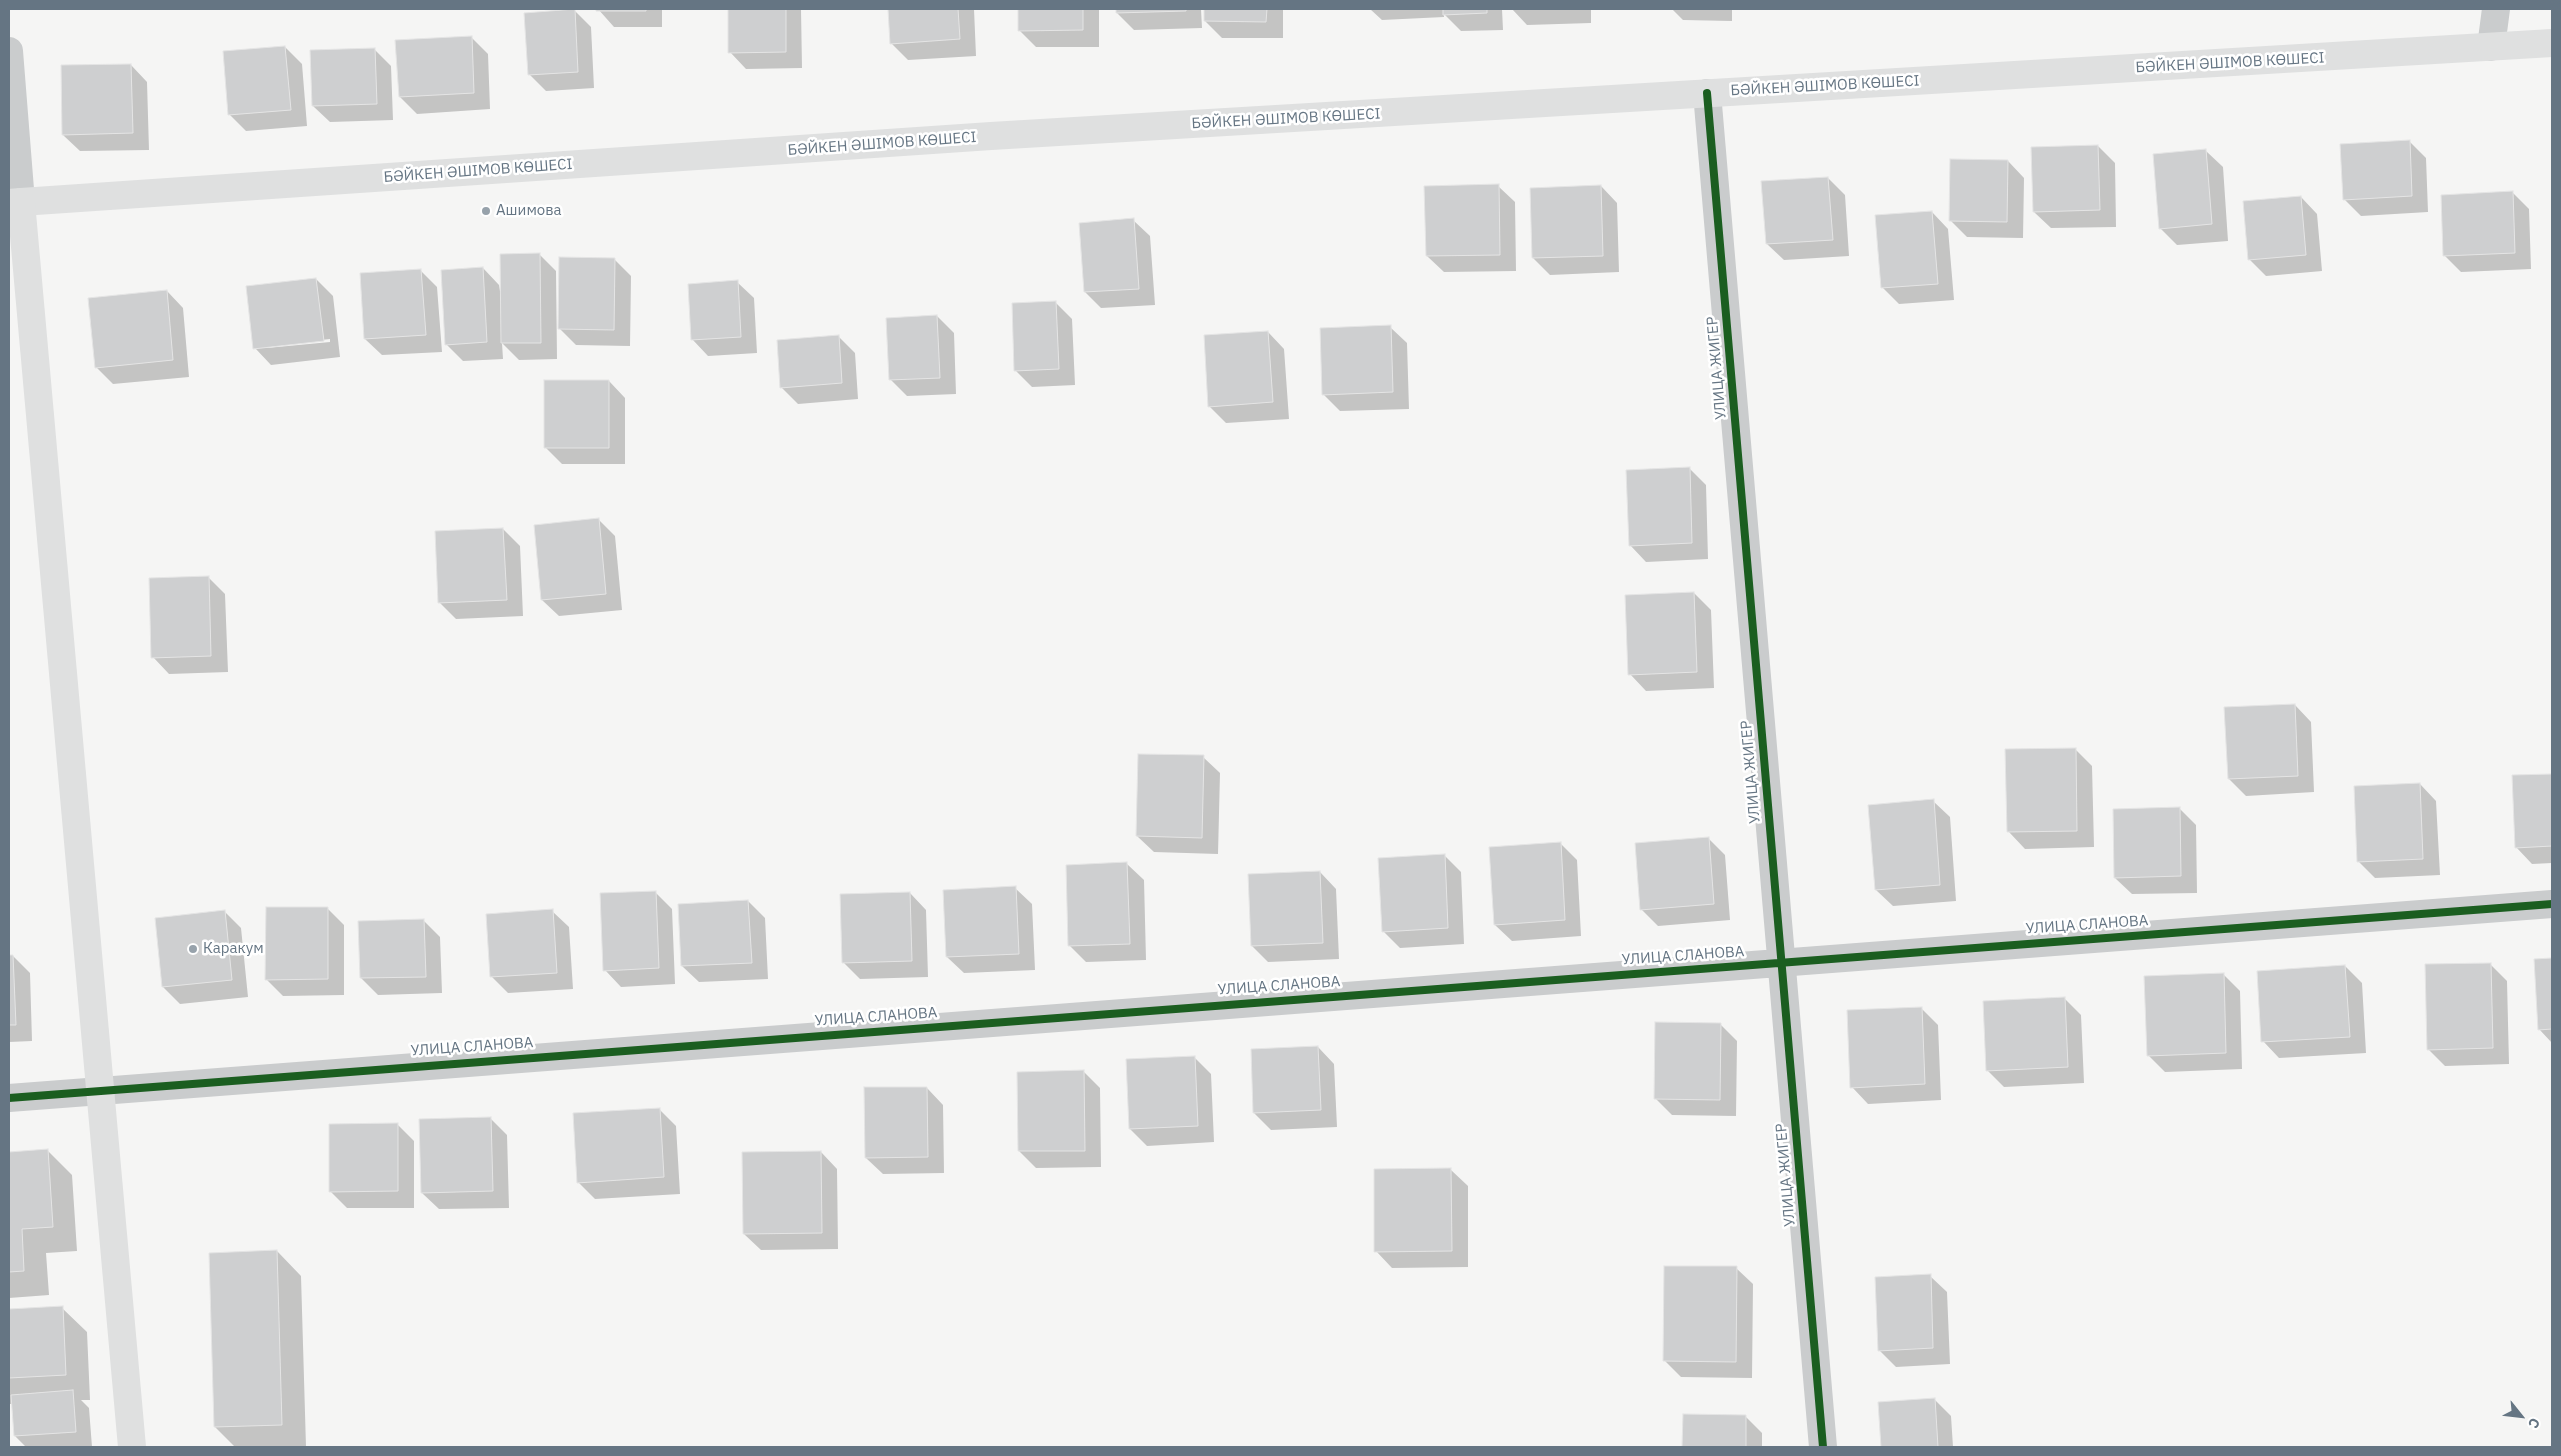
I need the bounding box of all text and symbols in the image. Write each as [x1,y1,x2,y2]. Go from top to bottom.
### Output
street label: БӘЙКЕН ӘШІМОВ КӨШЕСІ [2135,49,2325,77]
street label: БӘЙКЕН ӘШІМОВ КӨШЕСІ [1730,72,1920,100]
street label: БӘЙКЕН ӘШІМОВ КӨШЕСІ [1191,105,1381,133]
street label: БӘЙКЕН ӘШІМОВ КӨШЕСІ [787,128,977,160]
street label: БӘЙКЕН ӘШІМОВ КӨШЕСІ [383,155,573,187]
place label: Ашимова [496,202,562,220]
marker: Ашимова [480,205,492,217]
street label: УЛИЦА ЖИГЕР [1704,316,1730,420]
street label: УЛИЦА ЖИГЕР [1738,720,1764,824]
street label: УЛИЦА СЛАНОВА [2025,912,2149,938]
place label: Каракум [203,940,264,958]
marker: Каракум [187,943,199,955]
street label: УЛИЦА СЛАНОВА [1621,943,1745,969]
street label: УЛИЦА СЛАНОВА [1217,973,1341,999]
street label: УЛИЦА СЛАНОВА [814,1004,938,1030]
street label: УЛИЦА СЛАНОВА [410,1034,534,1060]
street label: УЛИЦА ЖИГЕР [1773,1123,1799,1227]
north arrow [2496,1391,2546,1441]
text: С [2524,1415,2544,1432]

